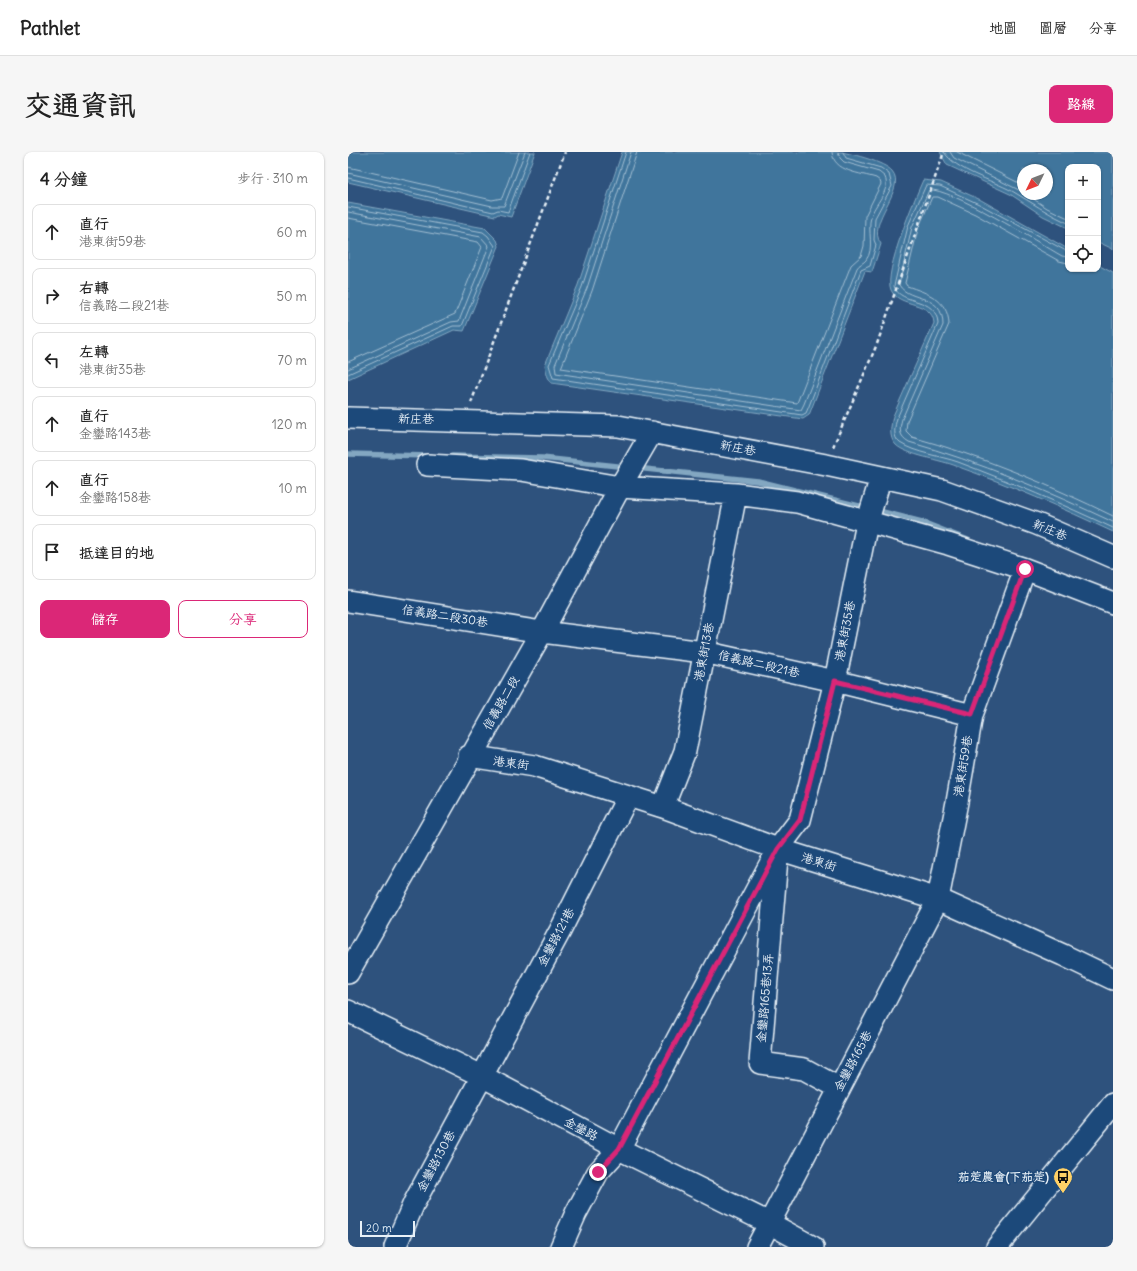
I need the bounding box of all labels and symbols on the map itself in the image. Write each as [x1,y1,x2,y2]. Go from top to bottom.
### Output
north arrow [1017,164,1053,200]
street label: 新庄巷 [398,411,434,426]
street label: 新庄巷 [719,437,757,458]
street label: 新庄巷 [1031,516,1070,543]
route start [1016,560,1034,578]
street label: 港東街35巷 [831,599,858,663]
street label: 信義路二段30巷 [401,601,489,630]
street label: 港東街13巷 [690,621,717,683]
street label: 信義路二段21巷 [717,647,801,680]
street label: 信義路二段 [479,673,522,732]
street label: 港東街59巷 [950,734,975,798]
street label: 港東街 [492,753,530,772]
street label: 港東街 [800,849,839,874]
street label: 金鑾路121巷 [534,905,577,969]
street label: 金鑾路165巷13弄 [753,952,776,1044]
street label: 金鑾路165巷 [830,1028,875,1094]
street label: 金鑾路 [562,1113,601,1144]
street label: 金鑾路130巷 [413,1127,458,1194]
route end [589,1163,607,1181]
bus stop icon: 茄萣農會(下茄萣) [1052,1166,1074,1194]
place label: 茄萣農會(下茄萣) [958,1169,1049,1185]
scale bar [360,1219,415,1238]

